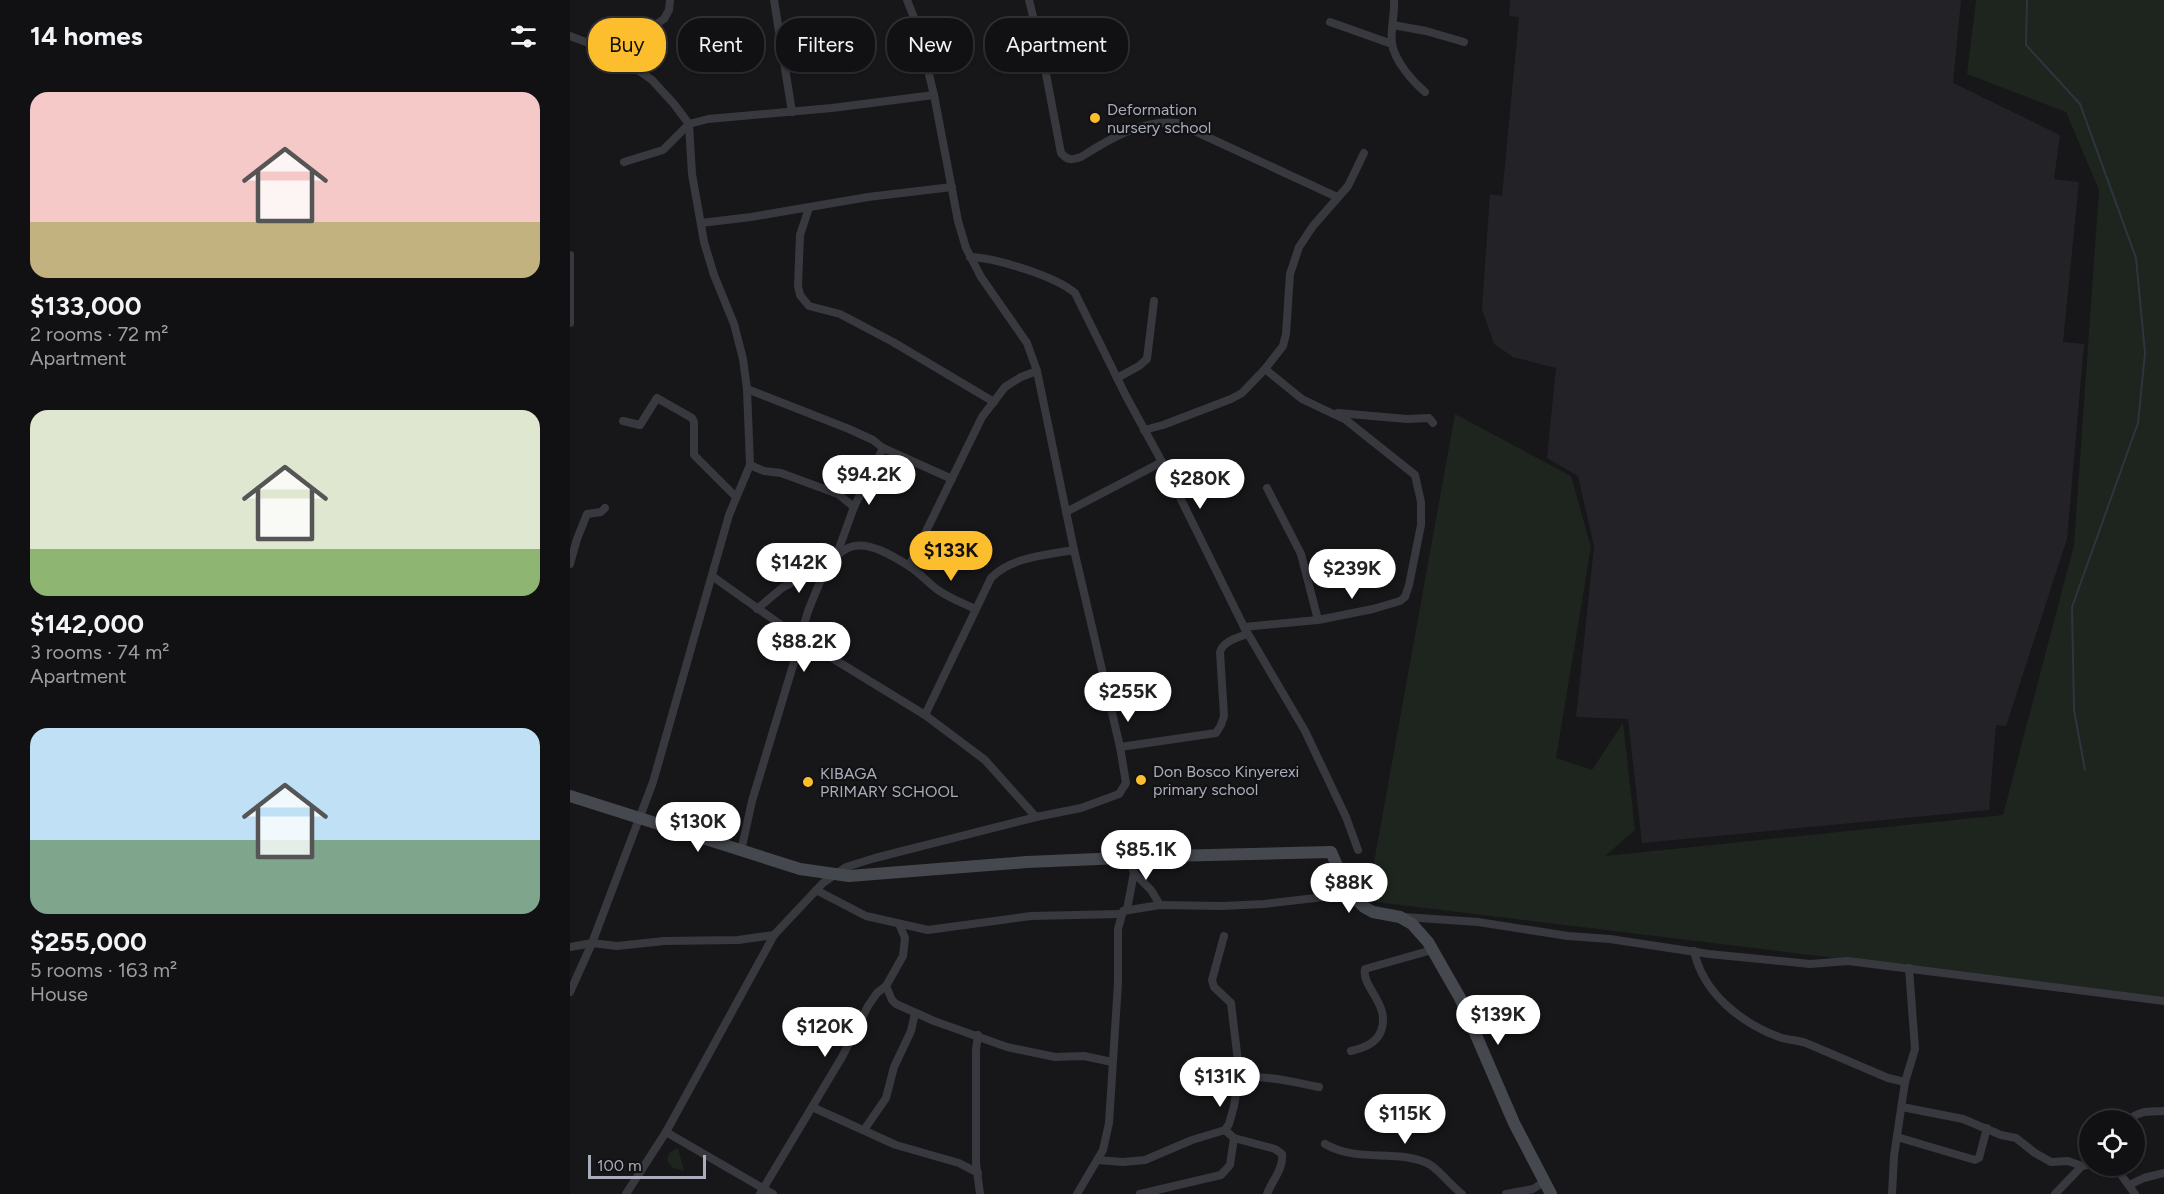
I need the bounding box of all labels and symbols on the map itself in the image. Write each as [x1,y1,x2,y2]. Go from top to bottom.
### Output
place label: Deformation nursery school [1107,100,1211,137]
marker: Deformation nursery school [1088,111,1102,125]
pin: $94.2K [820,455,918,506]
pin: $280K [1158,459,1242,510]
pin: $133K [909,531,993,582]
pin: $142K [757,543,841,594]
pin: $239K [1310,549,1394,600]
pin: $88.2K [755,622,853,673]
pin: $255K [1086,672,1170,723]
place label: Don Bosco Kinyerexi primary school [1153,762,1299,799]
place label: KIBAGA PRIMARY SCHOOL [820,764,959,801]
marker: Don Bosco Kinyerexi primary school [1134,773,1148,787]
marker: KIBAGA PRIMARY SCHOOL [801,775,815,789]
pin: $130K [656,802,740,853]
pin: $85.1K [1097,830,1195,881]
pin: $88K [1313,863,1385,914]
pin: $139K [1456,995,1540,1046]
pin: $120K [783,1007,867,1058]
pin: $131K [1178,1057,1262,1108]
pin: $115K [1363,1094,1447,1145]
scale bar [588,1152,706,1180]

